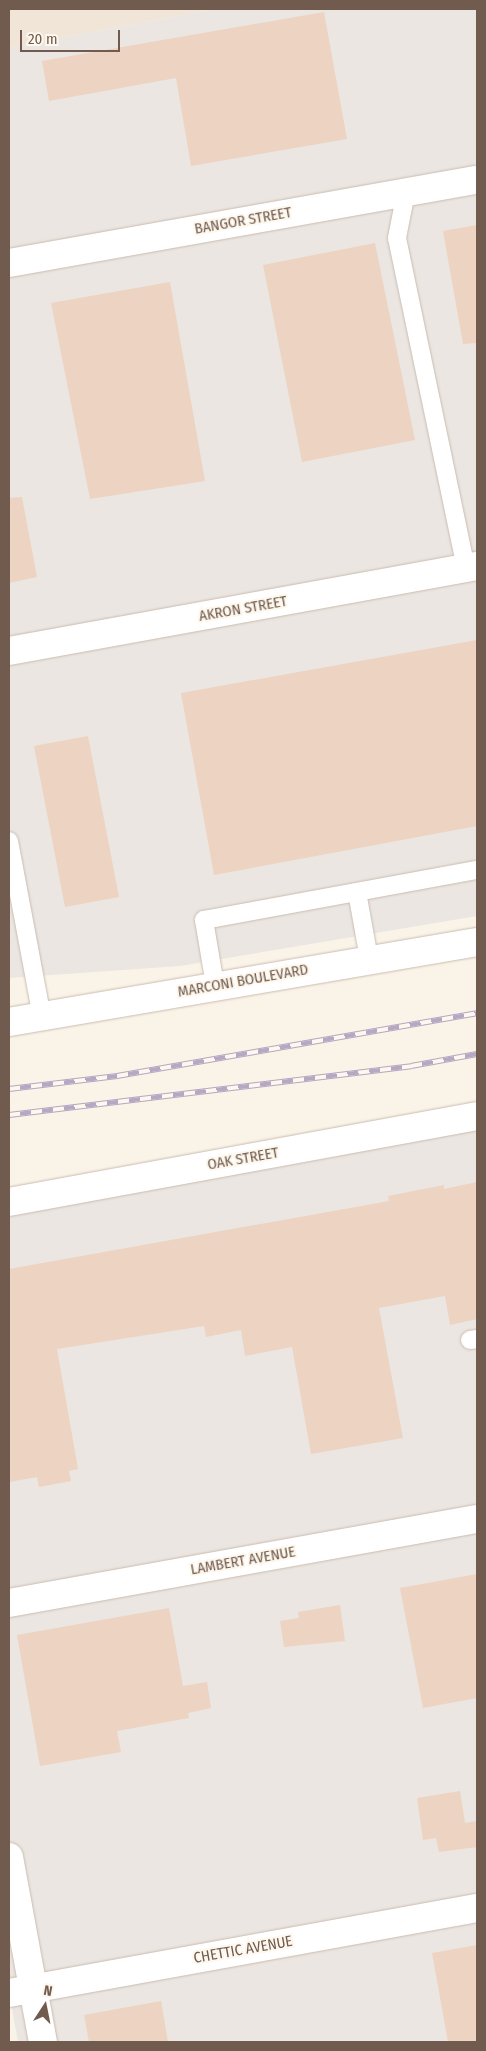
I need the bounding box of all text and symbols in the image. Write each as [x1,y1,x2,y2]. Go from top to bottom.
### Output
scale bar [22,20,122,52]
text: 20 m [28,30,58,48]
street label: BANGOR STREET [193,204,293,238]
street label: AKRON STREET [198,592,288,626]
street label: MARCONI BOULEVARD [176,961,310,1001]
street label: OAK STREET [206,1144,280,1174]
street label: LAMBERT AVENUE [189,1543,297,1579]
street label: CHETTIC AVENUE [192,1932,294,1968]
north arrow [20,1981,70,2031]
text: N [42,1982,54,2000]

